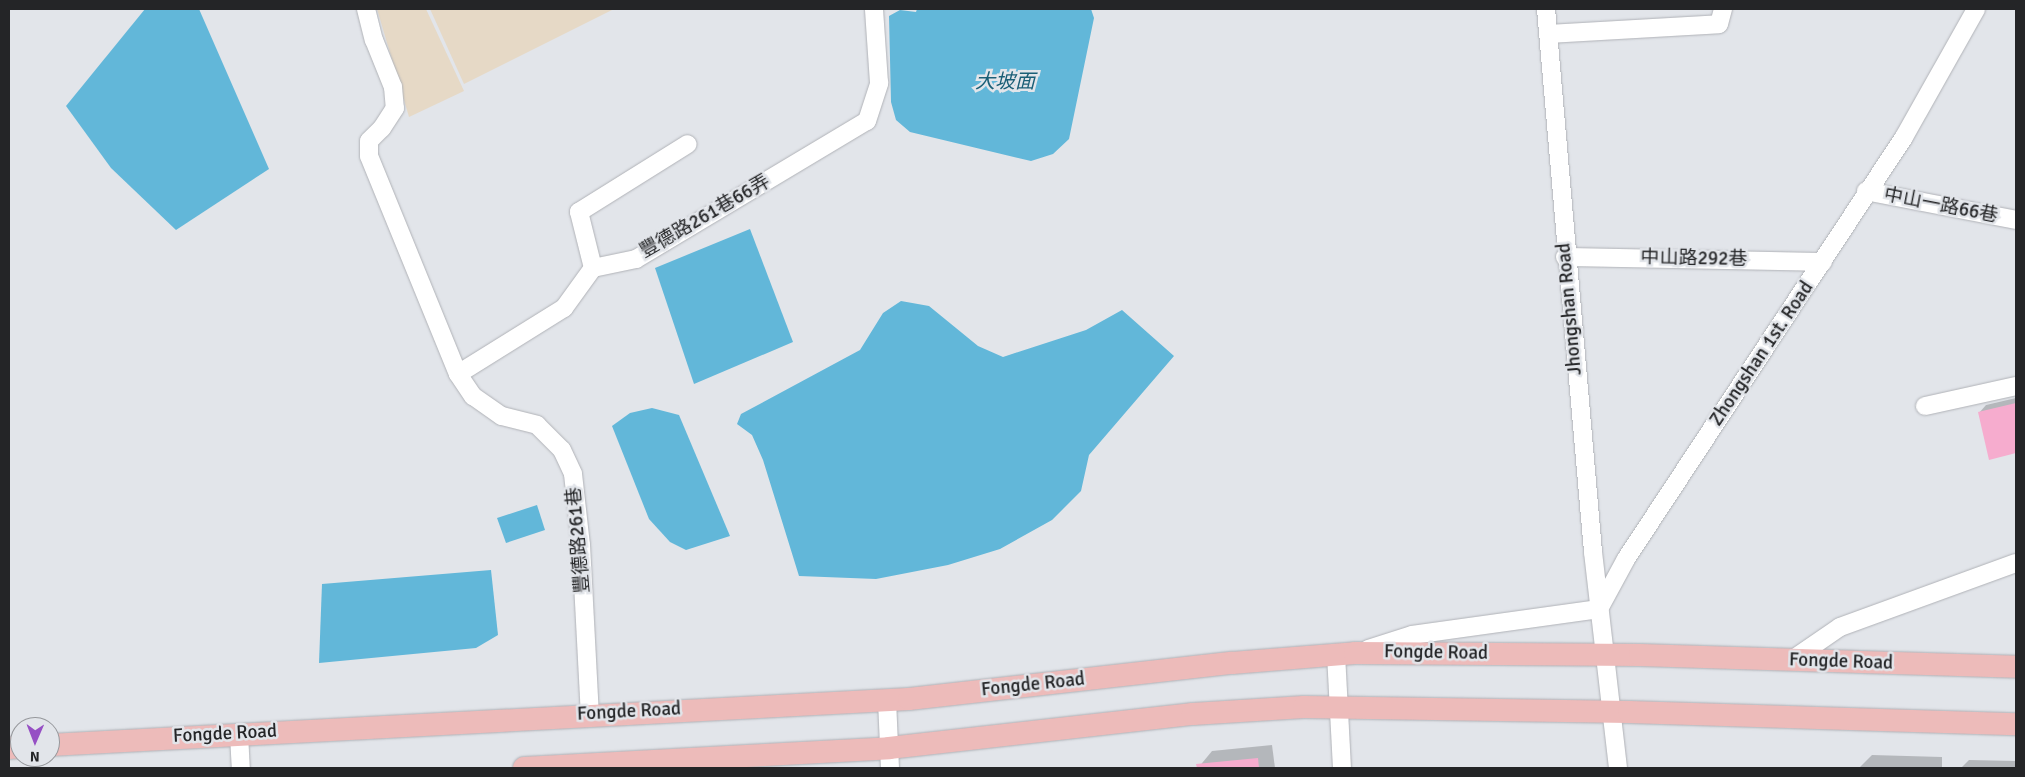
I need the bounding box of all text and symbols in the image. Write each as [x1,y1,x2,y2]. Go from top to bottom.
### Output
water label: 大坡面 [975,69,1035,93]
street label: 豐德路261巷66弄 [636,171,774,263]
street label: 中山一路66巷 [1882,184,2000,228]
street label: Jhongshan Road [1553,242,1587,376]
street label: 中山路292巷 [1640,247,1748,271]
street label: Zhongshan 1st. Road [1705,277,1819,431]
street label: 豐德路261巷 [563,486,595,594]
street label: Fongde Road [1384,641,1488,665]
street label: Fongde Road [1789,649,1893,675]
street label: Fongde Road [980,668,1086,702]
street label: Fongde Road [576,698,682,726]
north arrow [10,717,60,767]
street label: Fongde Road [172,720,278,748]
text: N [30,748,40,765]

